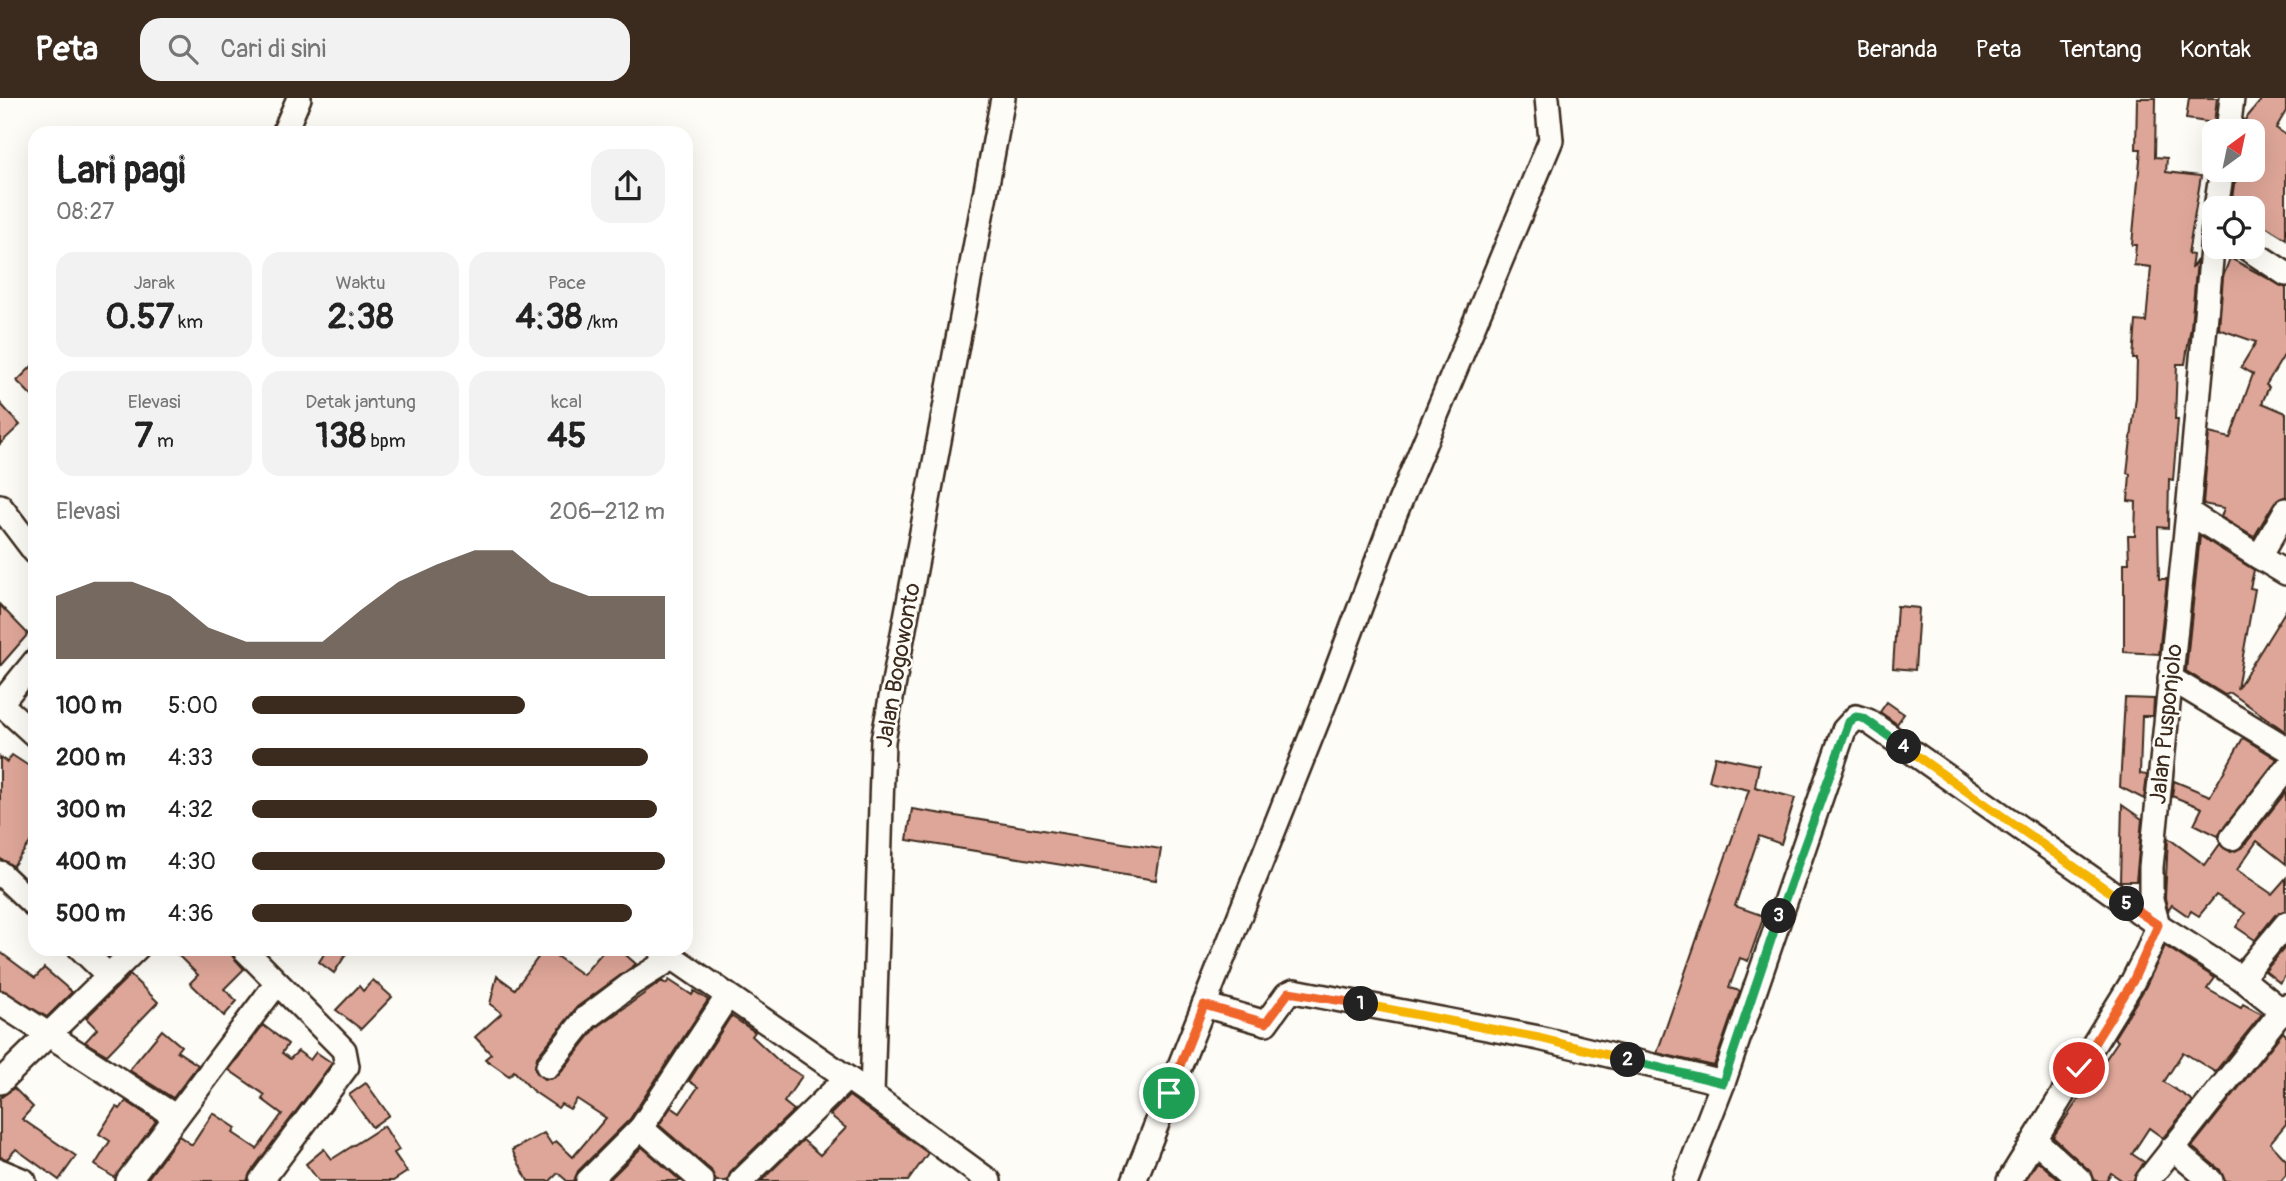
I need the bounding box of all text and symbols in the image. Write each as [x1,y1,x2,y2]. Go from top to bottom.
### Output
search box [140,18,630,81]
text: Peta [35,29,98,70]
icon: search [164,30,202,68]
text: Cari di sini [220,33,326,65]
text: Beranda [1856,35,1937,64]
text: Peta [1975,35,2021,64]
text: Tentang [2059,35,2142,64]
text: Kontak [2180,35,2251,64]
north arrow [2202,119,2264,182]
map controls [2202,119,2265,259]
text: Lari pagi [56,147,185,195]
button: share [591,149,665,223]
button: locate [2202,196,2265,259]
text: 08:27 [56,197,114,226]
text: Jarak [133,271,175,295]
text: Waktu [335,271,386,295]
text: Pace [548,271,586,295]
text: 0.57 [105,295,174,339]
text: 2:38 [327,295,394,339]
text: 4:38 [516,295,582,339]
text: km [174,310,203,334]
text: /km [582,310,618,334]
text: Elevasi [128,390,181,414]
text: Detak jantung [305,390,416,414]
text: kcal [551,390,582,414]
text: 7 [134,414,153,458]
text: 138 [315,414,366,458]
text: 45 [547,414,586,458]
text: m [153,429,174,453]
text: bpm [366,429,406,453]
text: Elevasi [56,497,120,526]
text: 206–212 m [549,497,665,526]
street label: Jalan Bogowonto [869,581,927,749]
street label: Jalan Pusponjolo [2143,642,2189,806]
text: 100 m [56,691,122,720]
text: 5:00 [168,691,218,720]
pin: 4 [1886,730,1922,764]
text: 4 [1898,734,1909,758]
text: 200 m [56,743,126,772]
text: 4:33 [168,743,213,772]
text: 300 m [56,795,126,824]
text: 4:32 [168,795,213,824]
text: 400 m [56,847,126,876]
text: 4:30 [168,847,216,876]
pin: 5 [2110,886,2144,922]
text: 5 [2121,891,2132,915]
pin: 3 [1762,898,1796,934]
text: 500 m [56,899,125,928]
text: 4:36 [168,899,214,928]
text: 3 [1773,903,1784,927]
pin: 1 [1344,986,1378,1021]
text: 1 [1357,991,1364,1015]
pin [2049,1038,2109,1098]
pin: 2 [1610,1042,1646,1077]
text: 2 [1622,1047,1633,1071]
icon: check [2060,1049,2098,1087]
pin [1139,1063,1199,1123]
icon: arrive [1150,1074,1188,1112]

